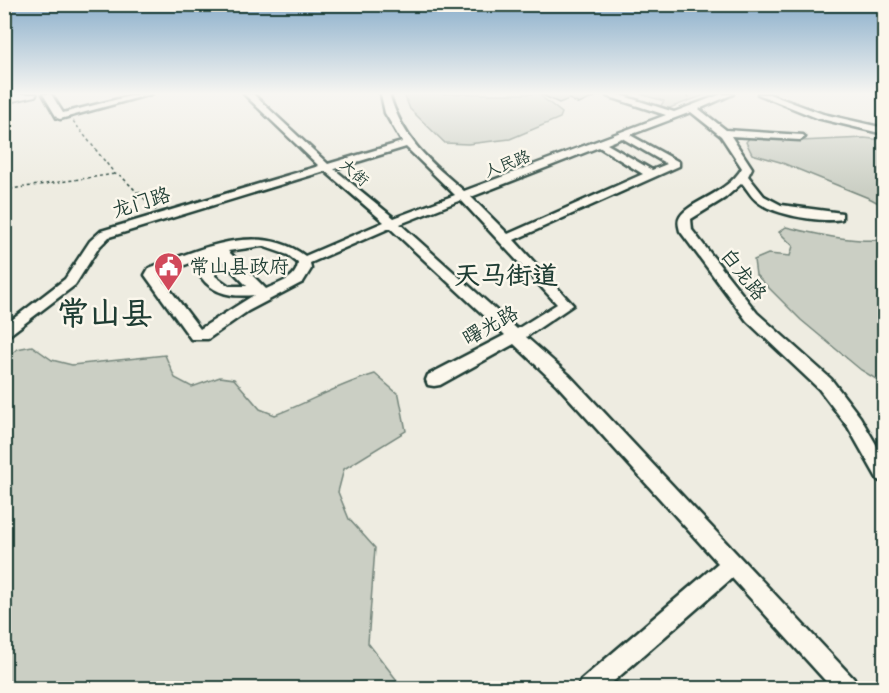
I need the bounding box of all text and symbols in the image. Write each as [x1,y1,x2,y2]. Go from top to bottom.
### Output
street label: 人民路 [481,145,534,185]
street label: 大街 [334,154,374,193]
street label: 龙门路 [109,181,176,227]
street label: 白龙路 [712,243,773,309]
public building icon: 常山县政府 [152,250,184,292]
place label: 常山县政府 [189,254,289,283]
district label: 天马街道 [454,259,558,297]
district label: 常山县 [57,293,153,340]
street label: 曙光路 [458,299,525,354]

